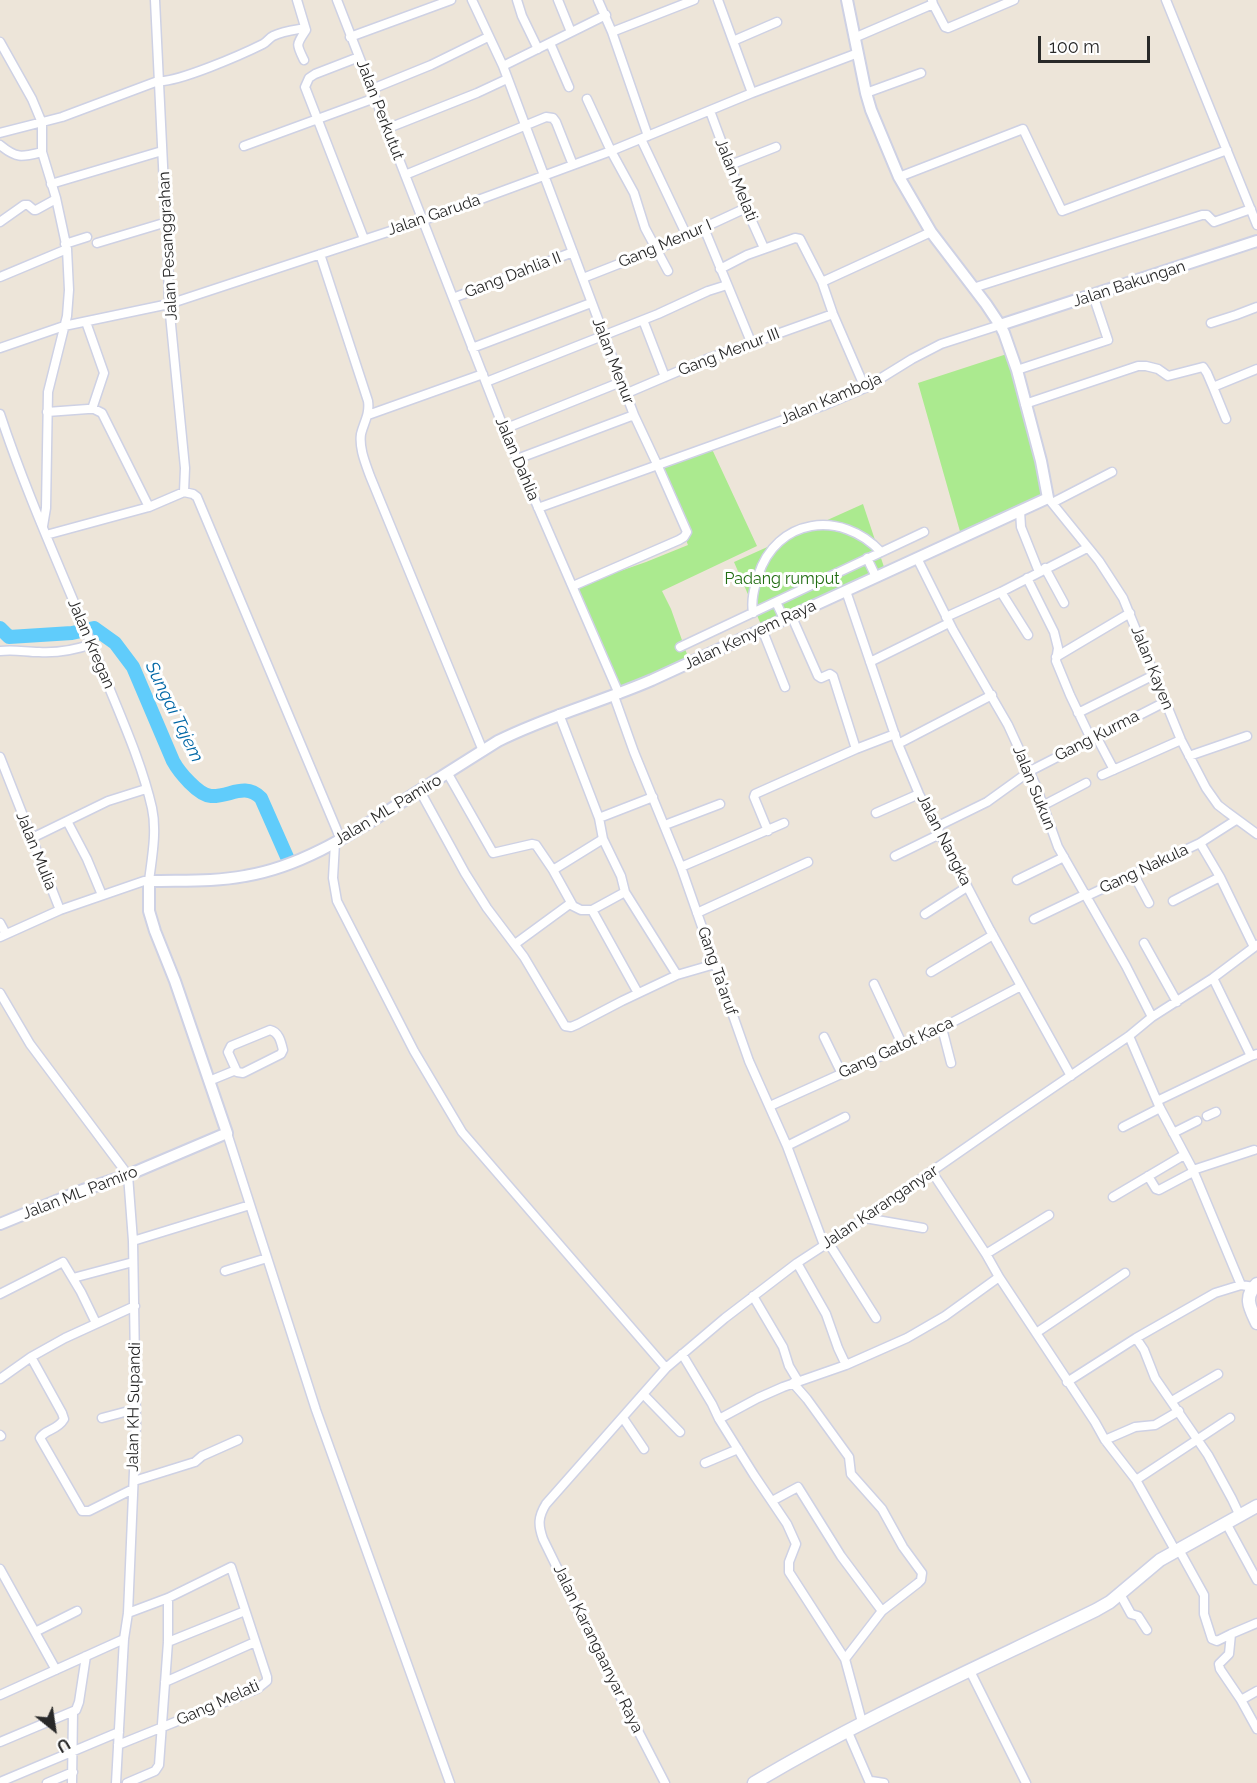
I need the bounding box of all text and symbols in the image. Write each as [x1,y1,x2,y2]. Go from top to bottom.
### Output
scale bar [1041,24,1154,62]
text: 100 m [1049,36,1100,57]
street label: Jalan Perkutut [352,57,408,163]
street label: Jalan Melati [711,136,761,224]
street label: Jalan Pesanggrahan [155,171,181,321]
street label: Jalan Garuda [385,190,483,240]
street label: Gang Menur I [616,216,714,272]
street label: Gang Dahlia II [462,248,564,302]
street label: Jalan Bakungan [1070,257,1188,311]
street label: Jalan Menur [588,315,638,407]
street label: Gang Menur III [676,324,782,380]
street label: Jalan Kamboja [777,369,885,429]
street label: Jalan Dahlia [491,414,543,504]
park label: Padang rumput [724,569,840,589]
street label: Jalan Kregan [63,596,119,692]
street label: Jalan Kenyem Raya [681,596,819,674]
street label: Jalan Kayen [1127,623,1177,713]
water label: Sungai Tajem [140,658,208,766]
street label: Gang Kurma [1052,707,1142,765]
street label: Jalan Sukun [1008,743,1060,833]
street label: Jalan ML Pamiro [331,770,445,850]
street label: Jalan Nangka [913,791,975,889]
street label: Jalan Mulia [12,809,60,893]
street label: Gang Nakula [1097,840,1191,898]
street label: Gang Ta'aruf [693,924,741,1018]
street label: Gang Gatot Kaca [836,1013,956,1083]
street label: Jalan Karanganyar [818,1161,942,1253]
street label: Jalan ML Pamiro [20,1162,140,1224]
street label: Jalan KH Supandi [123,1342,145,1472]
street label: Jalan Karangaanyar Raya [549,1562,647,1736]
street label: Gang Melati [174,1676,262,1730]
north arrow [24,1699,84,1759]
text: U [53,1734,73,1756]

